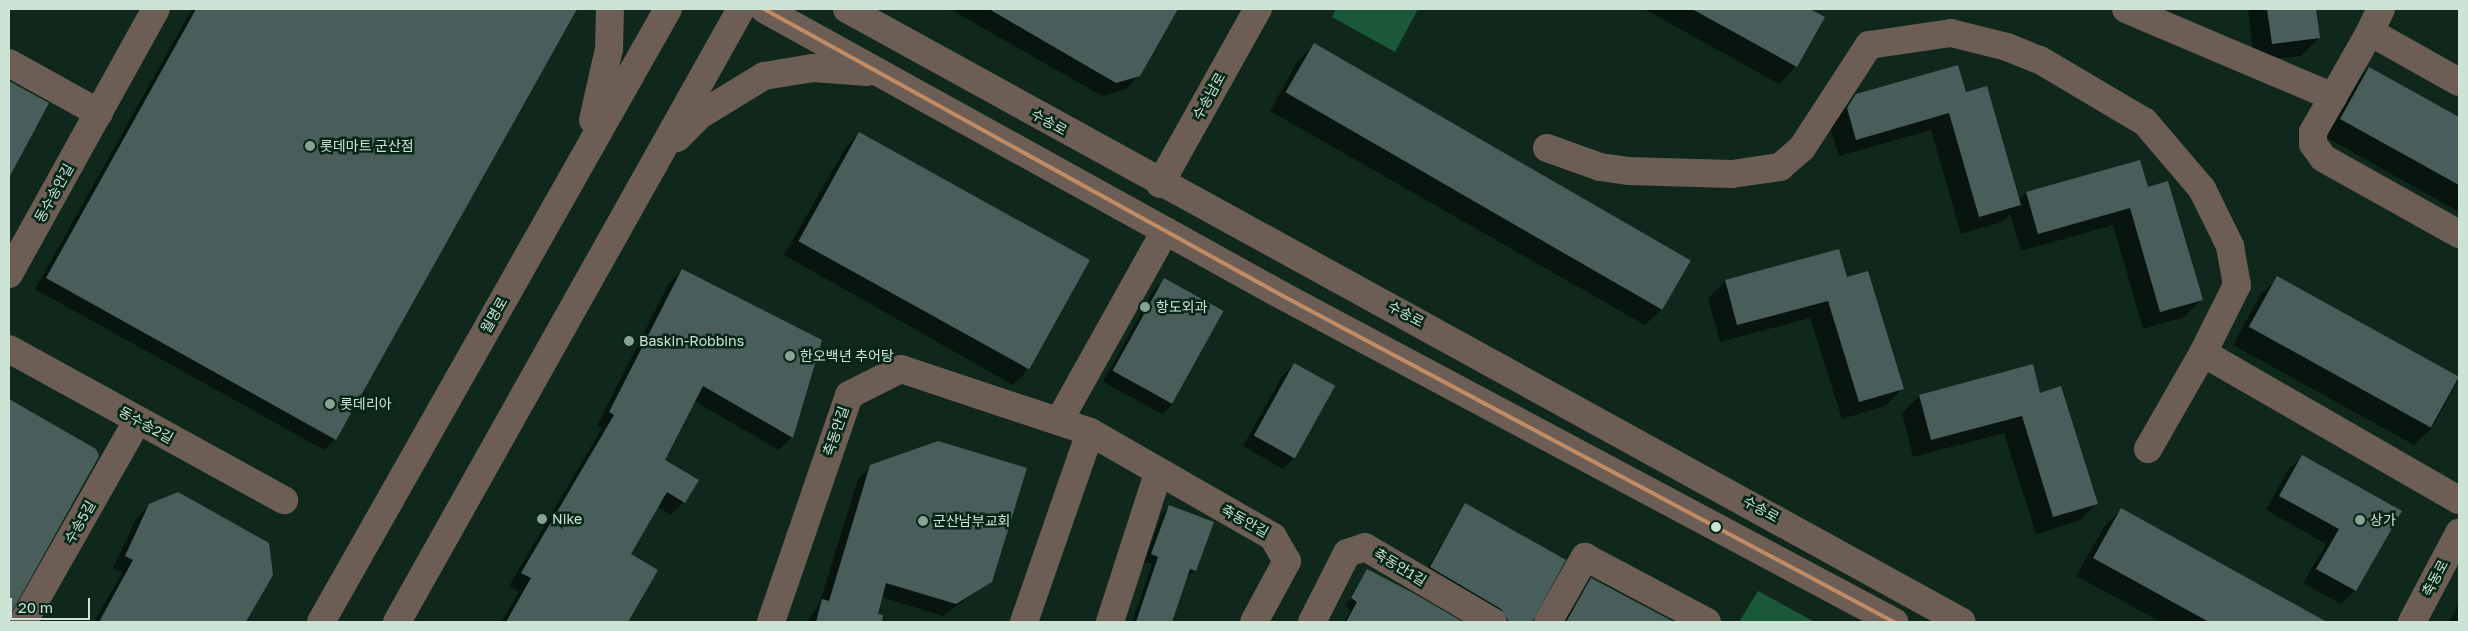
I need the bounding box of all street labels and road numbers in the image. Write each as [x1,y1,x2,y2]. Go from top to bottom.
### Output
street label: 수송남로 [1189,69,1229,123]
street label: 수송로 [1028,105,1070,139]
street label: 동수송안길 [31,161,77,225]
street label: 월명로 [477,294,511,336]
street label: 수송로 [1385,298,1427,330]
street label: 동수송2길 [116,403,176,447]
street label: 축동안길 [820,404,852,458]
street label: 수송로 [1740,492,1782,526]
street label: 수송5길 [61,498,99,546]
street label: 축동안길 [1218,501,1272,541]
street label: 축동안1길 [1371,545,1429,589]
street label: 축동로 [2419,557,2451,599]

